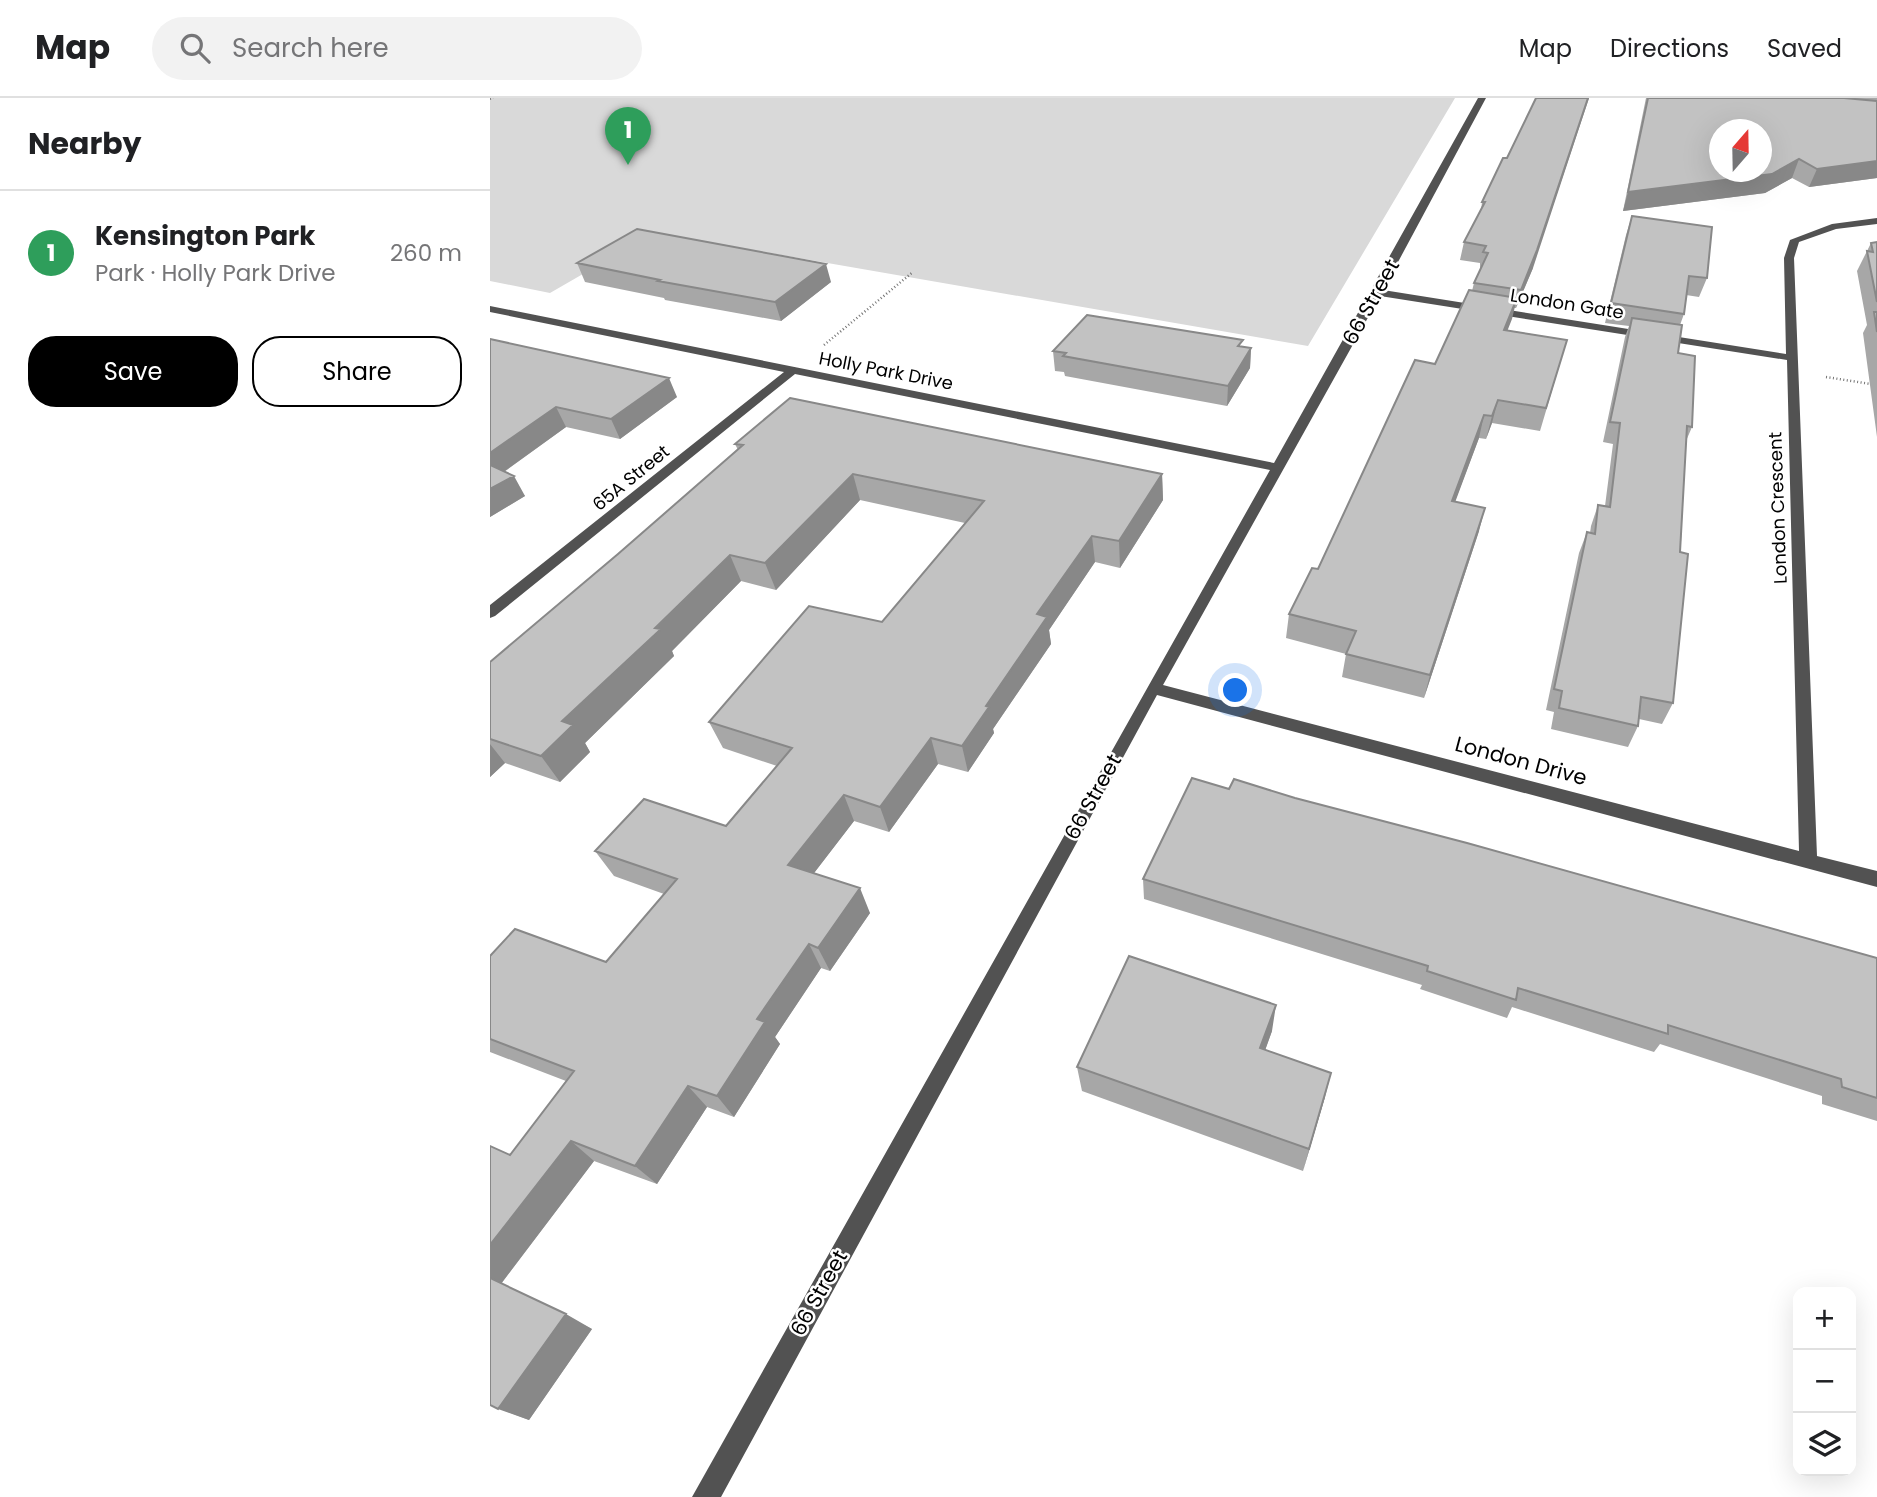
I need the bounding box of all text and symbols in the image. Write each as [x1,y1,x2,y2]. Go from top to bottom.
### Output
search box [152,17,642,80]
text: Map [35,24,110,71]
icon: search [176,29,214,67]
text: Search here [232,30,389,66]
text: Map [1519,32,1572,65]
text: Directions [1610,32,1729,65]
text: Saved [1767,32,1842,65]
pin: 1 [605,107,651,165]
north arrow [1709,119,1772,182]
text: Nearby [28,122,142,165]
text: Kensington Park [95,218,315,254]
text: 1 [47,237,55,269]
text: 260 m [390,237,462,269]
street label: 66 Street [1335,254,1406,350]
text: Park · Holly Park Drive [95,257,336,289]
street label: London Gate [1508,282,1626,325]
button: Save [28,336,238,407]
button: Share [252,336,462,407]
street label: Holly Park Drive [817,345,955,396]
street label: London Crescent [1762,432,1793,584]
street label: 65A Street [587,439,674,516]
your location [1218,673,1252,707]
street label: London Drive [1452,729,1590,792]
street label: 66 Street [1057,749,1128,845]
street label: 66 Street [783,1245,854,1341]
map controls [1793,1287,1856,1476]
button: + [1793,1287,1856,1350]
button: − [1793,1350,1856,1413]
button: layers [1793,1413,1856,1476]

